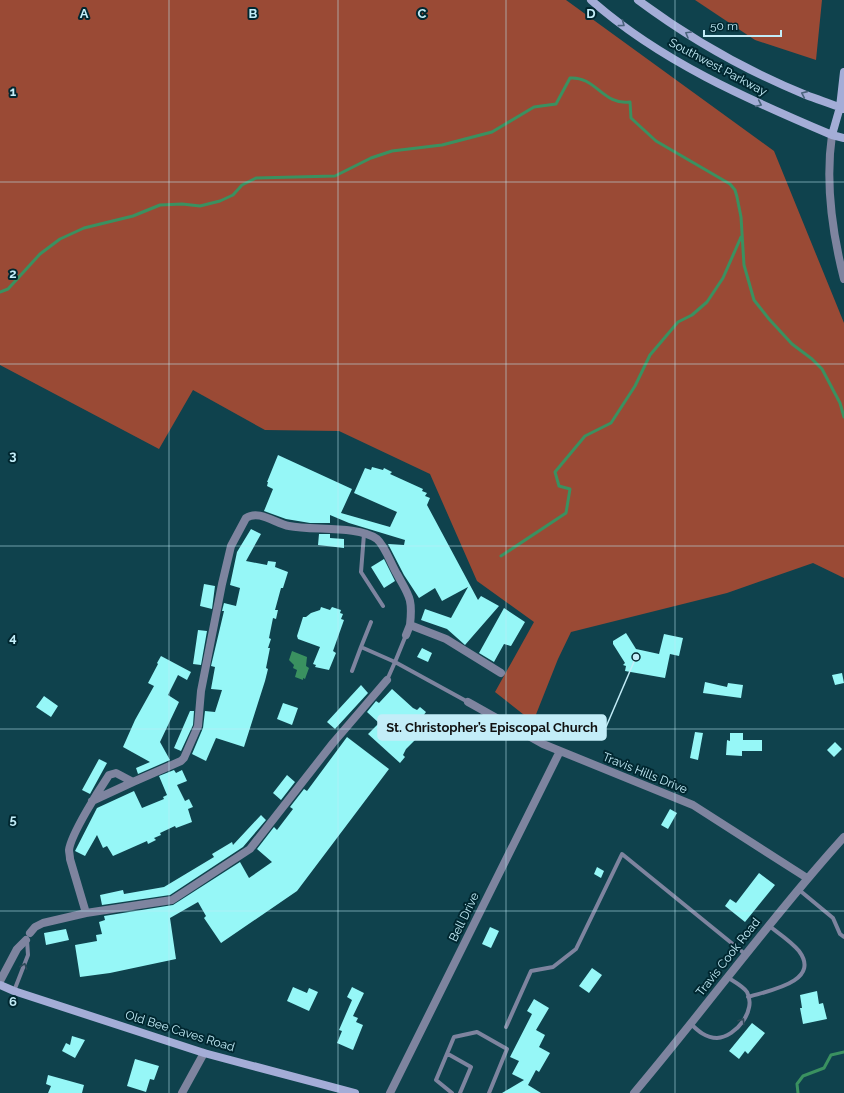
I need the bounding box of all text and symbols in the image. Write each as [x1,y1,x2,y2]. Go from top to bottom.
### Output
text: A [80,6,89,21]
text: B [249,6,258,21]
text: C [418,6,427,21]
text: D [586,6,596,21]
scale bar [704,12,781,38]
one-way arrow [617,19,624,26]
text: 50 m [710,19,738,33]
one-way arrow [685,32,692,39]
street label: Southwest Parkway [667,35,770,99]
text: 1 [10,84,17,99]
one-way arrow [800,90,807,98]
one-way arrow [755,99,763,107]
text: 2 [9,266,17,281]
text: 3 [9,448,17,463]
text: 4 [9,630,17,645]
callout: St. Christopher’s Episcopal Church [378,715,606,740]
text: St. Christopher’s Episcopal Church [386,720,598,735]
street label: Travis Hills Drive [601,750,689,796]
text: 5 [9,812,17,827]
street label: Bell Drive [446,890,482,944]
street label: Travis Cook Road [693,915,763,999]
one-way arrow [19,963,28,970]
text: 6 [9,994,17,1009]
street label: Old Bee Caves Road [124,1008,236,1054]
one-way arrow [737,1018,744,1025]

